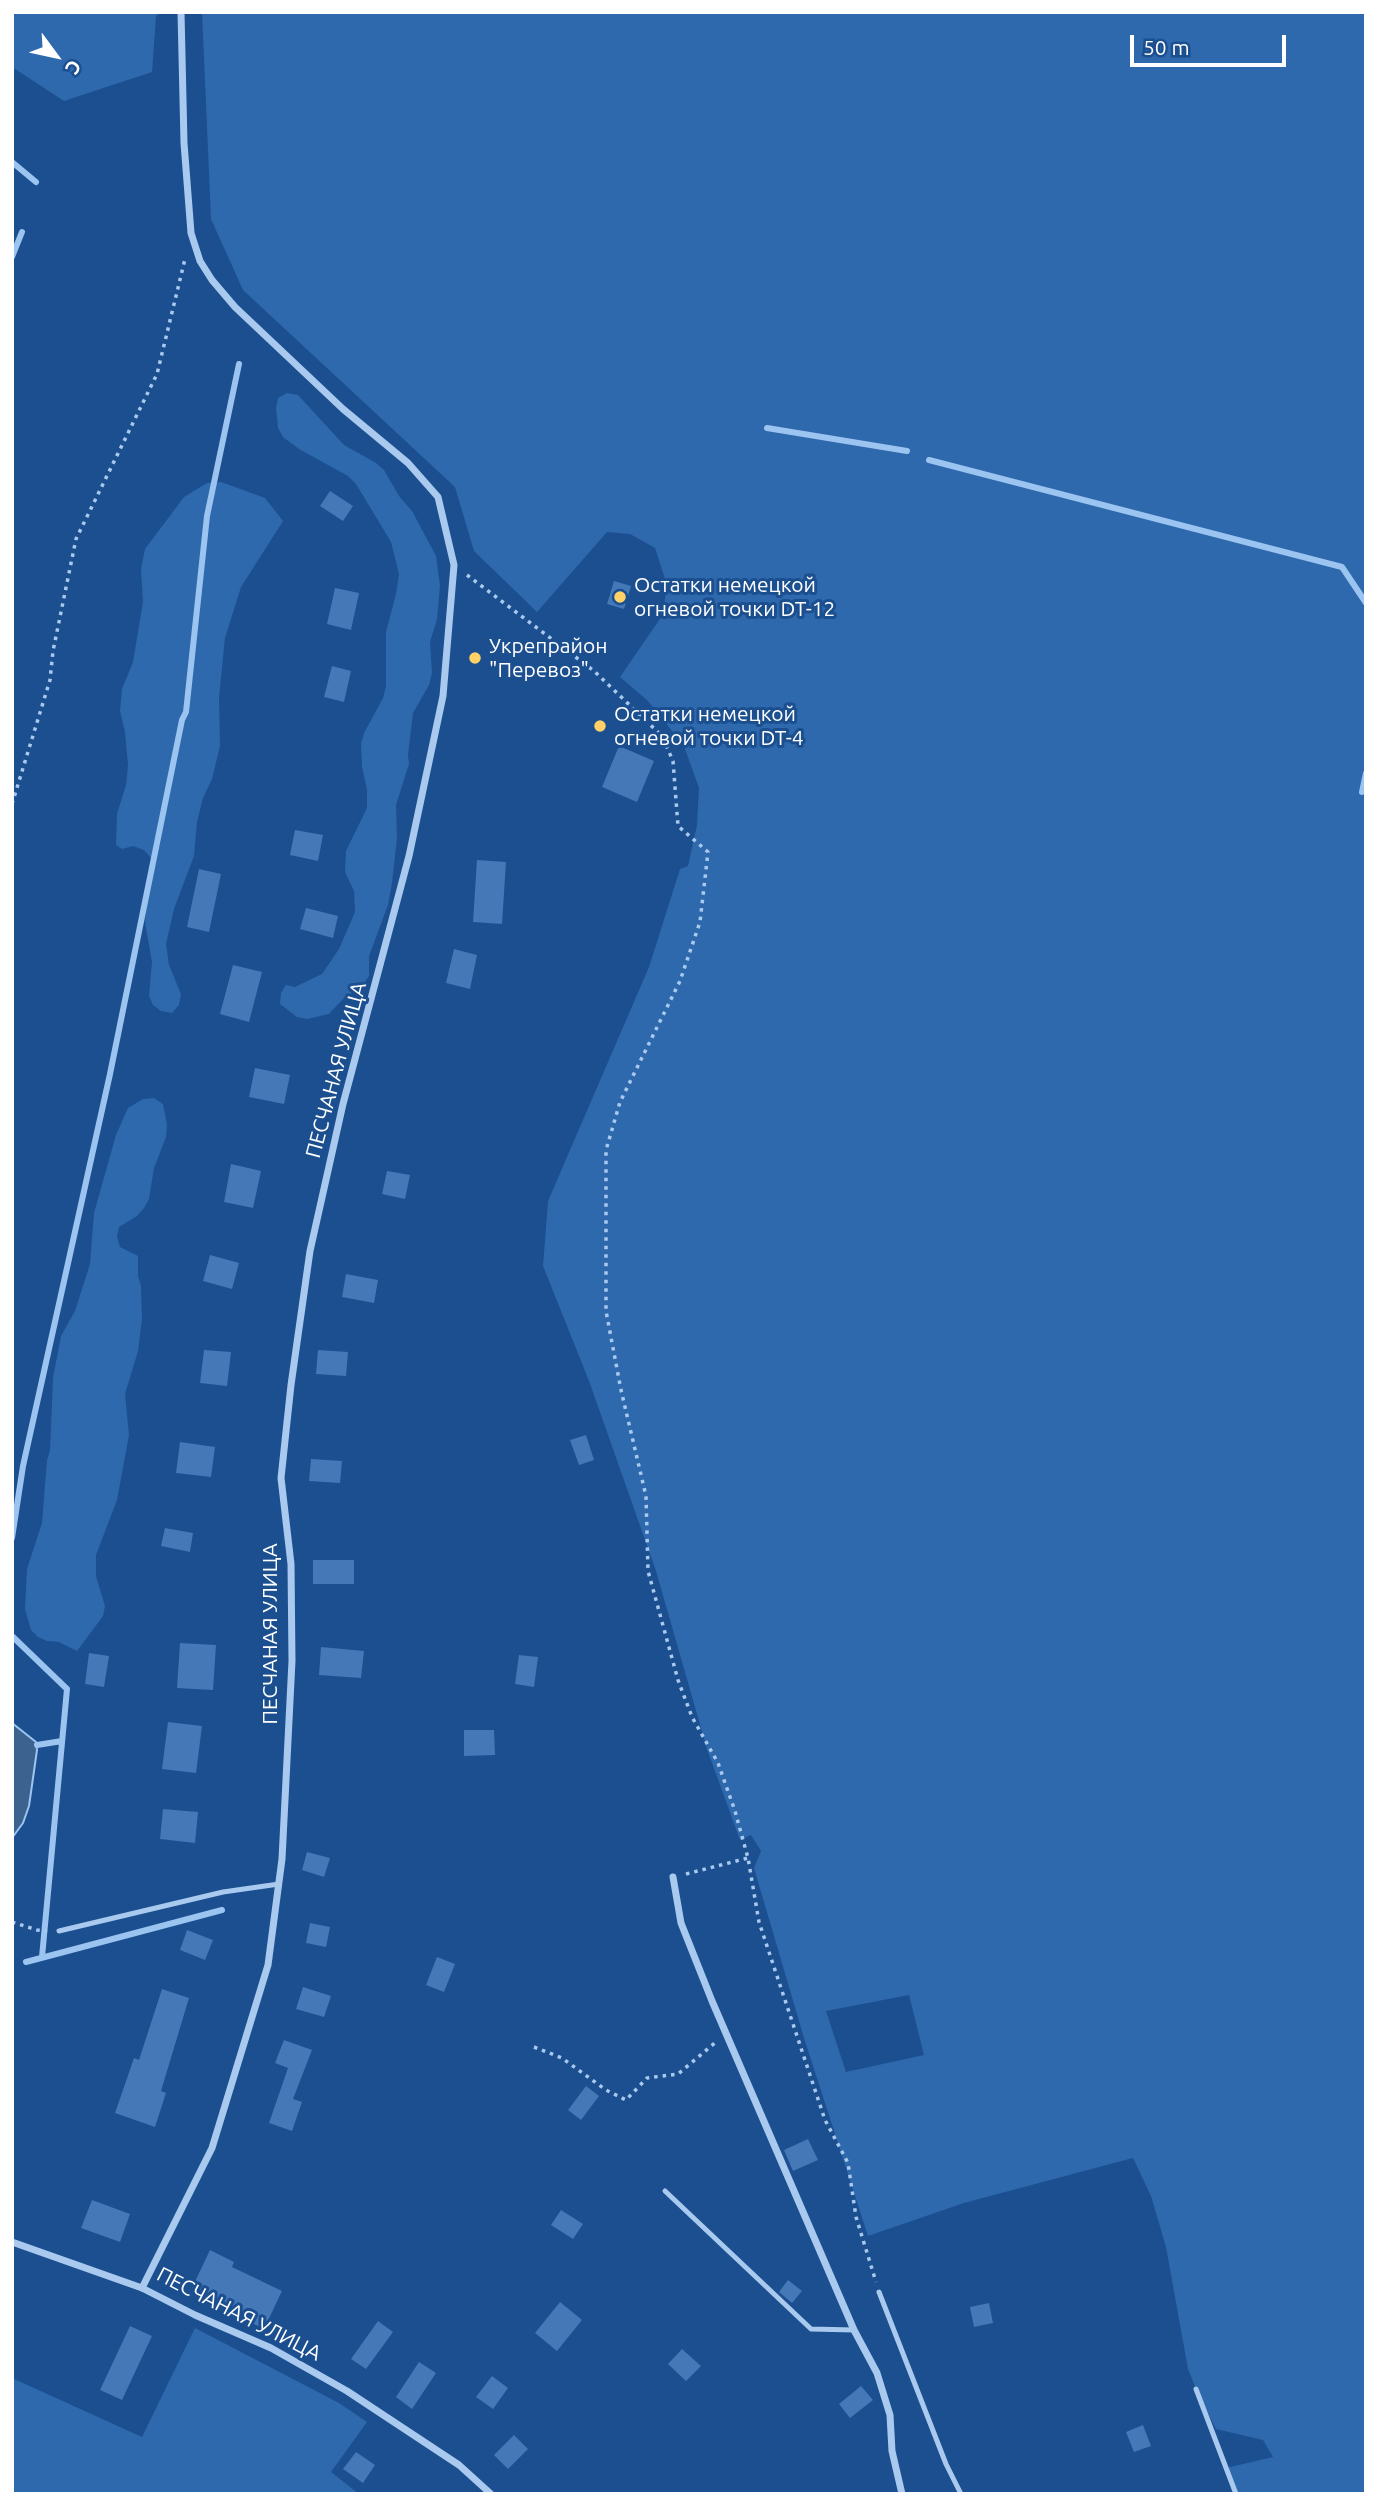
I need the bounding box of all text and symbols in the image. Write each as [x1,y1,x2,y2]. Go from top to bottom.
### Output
north arrow [21,21,91,91]
scale bar [1133,21,1289,65]
text: 50 m [1143,35,1190,59]
text: С [61,56,86,79]
place label: Остатки немецкой огневой точки DT-12 [634,572,835,622]
marker: Остатки немецкой огневой точки DT-12 [612,589,628,605]
place label: Укрепрайон "Перевоз" [489,633,607,683]
marker: Укрепрайон "Перевоз" [467,650,483,666]
place label: Остатки немецкой огневой точки DT-4 [614,701,804,751]
marker: Остатки немецкой огневой точки DT-4 [592,718,608,734]
street label: ПЕСЧАНАЯ УЛИЦА [300,979,372,1161]
street label: ПЕСЧАНАЯ УЛИЦА [257,1543,283,1725]
street label: ПЕСЧАНАЯ УЛИЦА [153,2262,325,2366]

